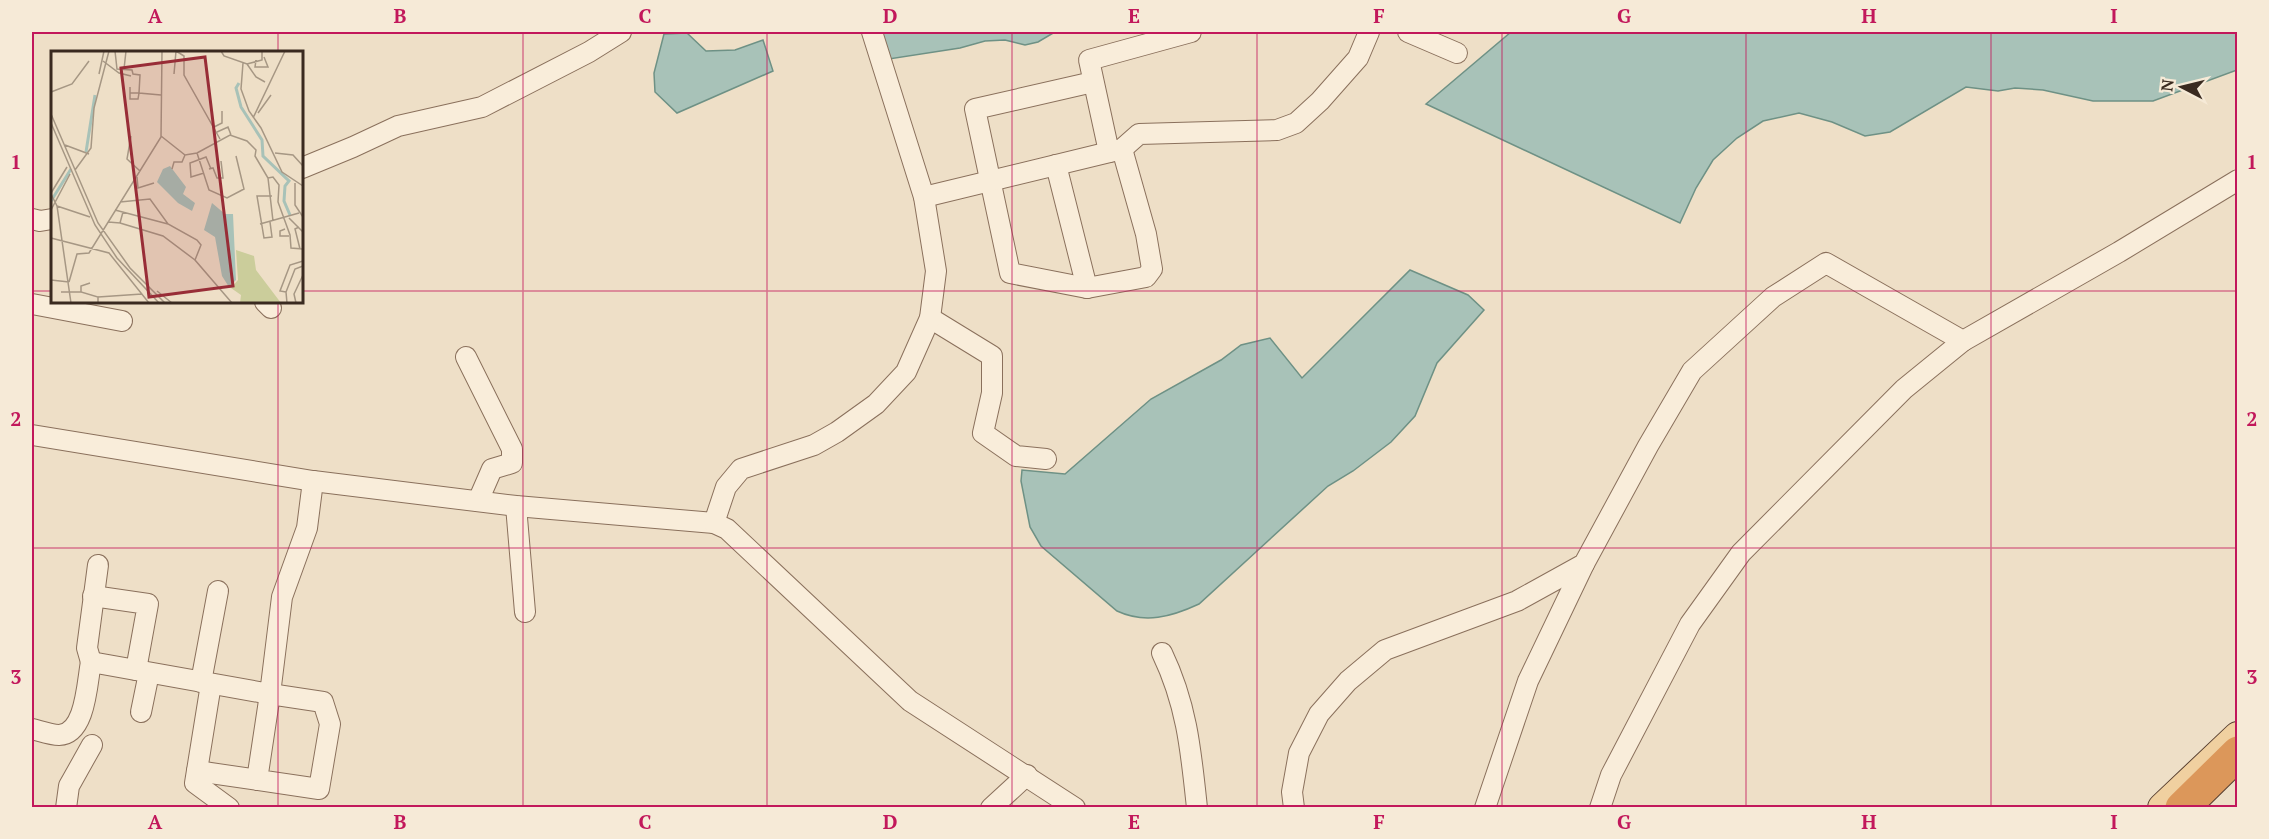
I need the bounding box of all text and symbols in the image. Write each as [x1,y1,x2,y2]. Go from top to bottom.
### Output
text: A [148,2,163,29]
text: B [394,2,407,29]
text: C [638,2,652,29]
text: D [883,2,897,29]
text: E [1128,2,1140,29]
text: F [1373,2,1385,29]
text: G [1617,2,1631,29]
text: H [1861,2,1877,29]
text: I [2110,2,2118,29]
inset map [51,51,303,303]
north arrow [2152,57,2212,117]
text: N [2155,78,2179,93]
text: 1 [10,148,22,175]
text: 1 [2246,148,2258,175]
text: 2 [10,405,22,432]
text: 2 [2246,405,2258,432]
text: 3 [10,663,22,690]
text: 3 [2246,663,2258,690]
text: A [148,808,163,835]
text: B [394,808,407,835]
text: C [638,808,652,835]
text: D [883,808,897,835]
text: E [1128,808,1140,835]
text: F [1373,808,1385,835]
text: G [1617,808,1631,835]
text: H [1861,808,1877,835]
text: I [2110,808,2118,835]

